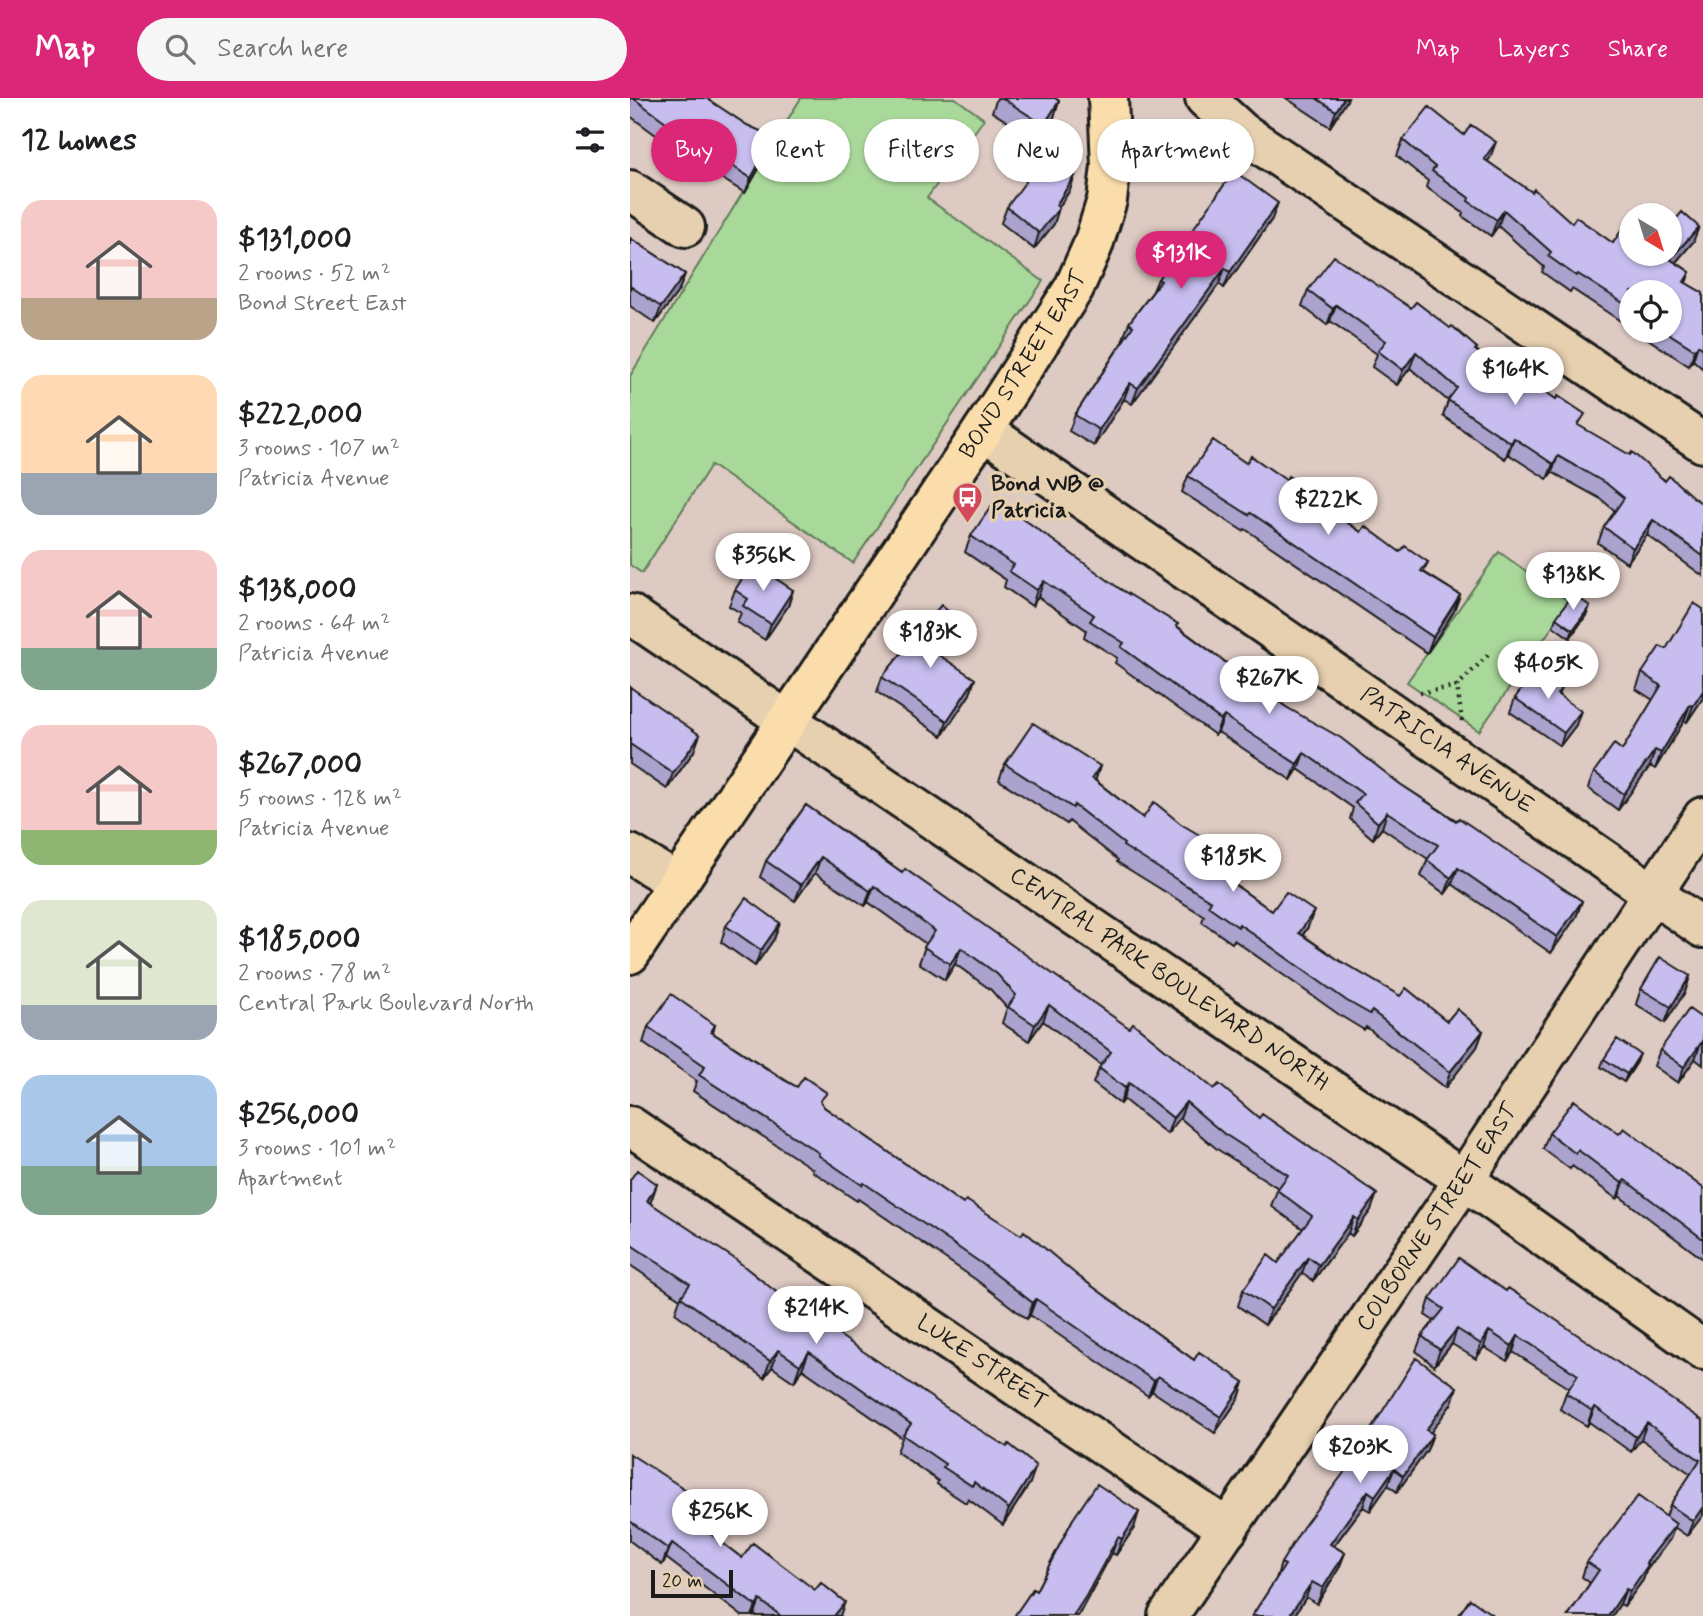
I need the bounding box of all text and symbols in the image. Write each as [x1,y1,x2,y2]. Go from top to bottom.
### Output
search box [137,18,627,81]
text: Map [35,27,95,71]
icon: search [161,30,199,68]
text: Search here [217,32,348,66]
text: Map [1416,34,1460,65]
text: Layers [1498,34,1570,65]
text: Share [1608,34,1668,65]
chip: Buy [651,119,737,182]
chip: Rent [751,119,850,182]
chip: Filters [864,119,979,182]
chip: New [993,119,1083,182]
chip: Apartment [1097,119,1254,182]
text: 12 homes [21,121,137,160]
icon: filters [571,121,609,159]
north arrow [1619,203,1682,266]
map controls [1619,203,1682,343]
text: $131,000 [238,220,352,259]
icon: home [77,228,161,312]
pin: $131K [1132,232,1230,291]
text: $131K [1152,239,1210,269]
text: 2 rooms · 52 m² [238,259,391,289]
street label: BOND STREET EAST [953,265,1095,465]
button: locate [1619,280,1682,343]
text: Bond Street East [238,289,407,319]
pin: $164K [1466,348,1564,407]
text: $164K [1482,355,1548,385]
text: $222,000 [238,395,363,434]
icon: home [77,403,161,487]
text: 3 rooms · 107 m² [238,434,400,464]
text: Patricia Avenue [238,464,389,494]
place label: Bond WB @ Patricia [991,470,1105,526]
pin: $222K [1279,478,1377,537]
bus stop icon: Bond WB @ Patricia [951,481,985,525]
text: $222K [1295,485,1361,515]
pin: $356K [714,533,812,593]
text: $356K [731,541,795,571]
pin: $138K [1524,552,1622,612]
text: $138K [1542,560,1604,590]
text: $138,000 [238,570,356,609]
icon: home [77,578,161,662]
text: 2 rooms · 64 m² [238,609,390,639]
pin: $183K [881,610,979,670]
text: $183K [899,618,961,648]
text: Patricia Avenue [238,639,389,669]
pin: $405K [1499,642,1597,701]
text: $405K [1513,649,1583,679]
pin: $267K [1220,656,1318,716]
text: $267K [1236,664,1302,694]
street label: PATRICIA AVENUE [1354,680,1540,821]
text: $267,000 [238,745,362,784]
icon: home [77,753,161,837]
text: 5 rooms · 128 m² [238,784,402,814]
text: Patricia Avenue [238,814,389,844]
pin: $185K [1184,834,1282,894]
text: $185K [1200,842,1266,872]
street label: CENTRAL PARK BOULEVARD NORTH [1004,861,1334,1098]
text: $185,000 [238,920,361,959]
icon: home [77,928,161,1012]
text: 2 rooms · 78 m² [238,959,391,989]
text: Central Park Boulevard North [238,989,534,1019]
text: $256,000 [238,1095,359,1134]
street label: COLBORNE STREET EAST [1350,1097,1526,1338]
icon: home [77,1103,161,1187]
text: 3 rooms · 101 m² [238,1134,396,1164]
text: Apartment [238,1164,343,1194]
pin: $214K [767,1286,865,1346]
text: $214K [784,1294,848,1324]
street label: LUKE STREET [910,1308,1053,1418]
pin: $203K [1311,1426,1409,1485]
text: $203K [1328,1433,1392,1463]
pin: $256K [671,1490,769,1549]
text: $256K [688,1497,752,1527]
scale bar [651,1567,733,1599]
text: 20 m [662,1569,702,1594]

